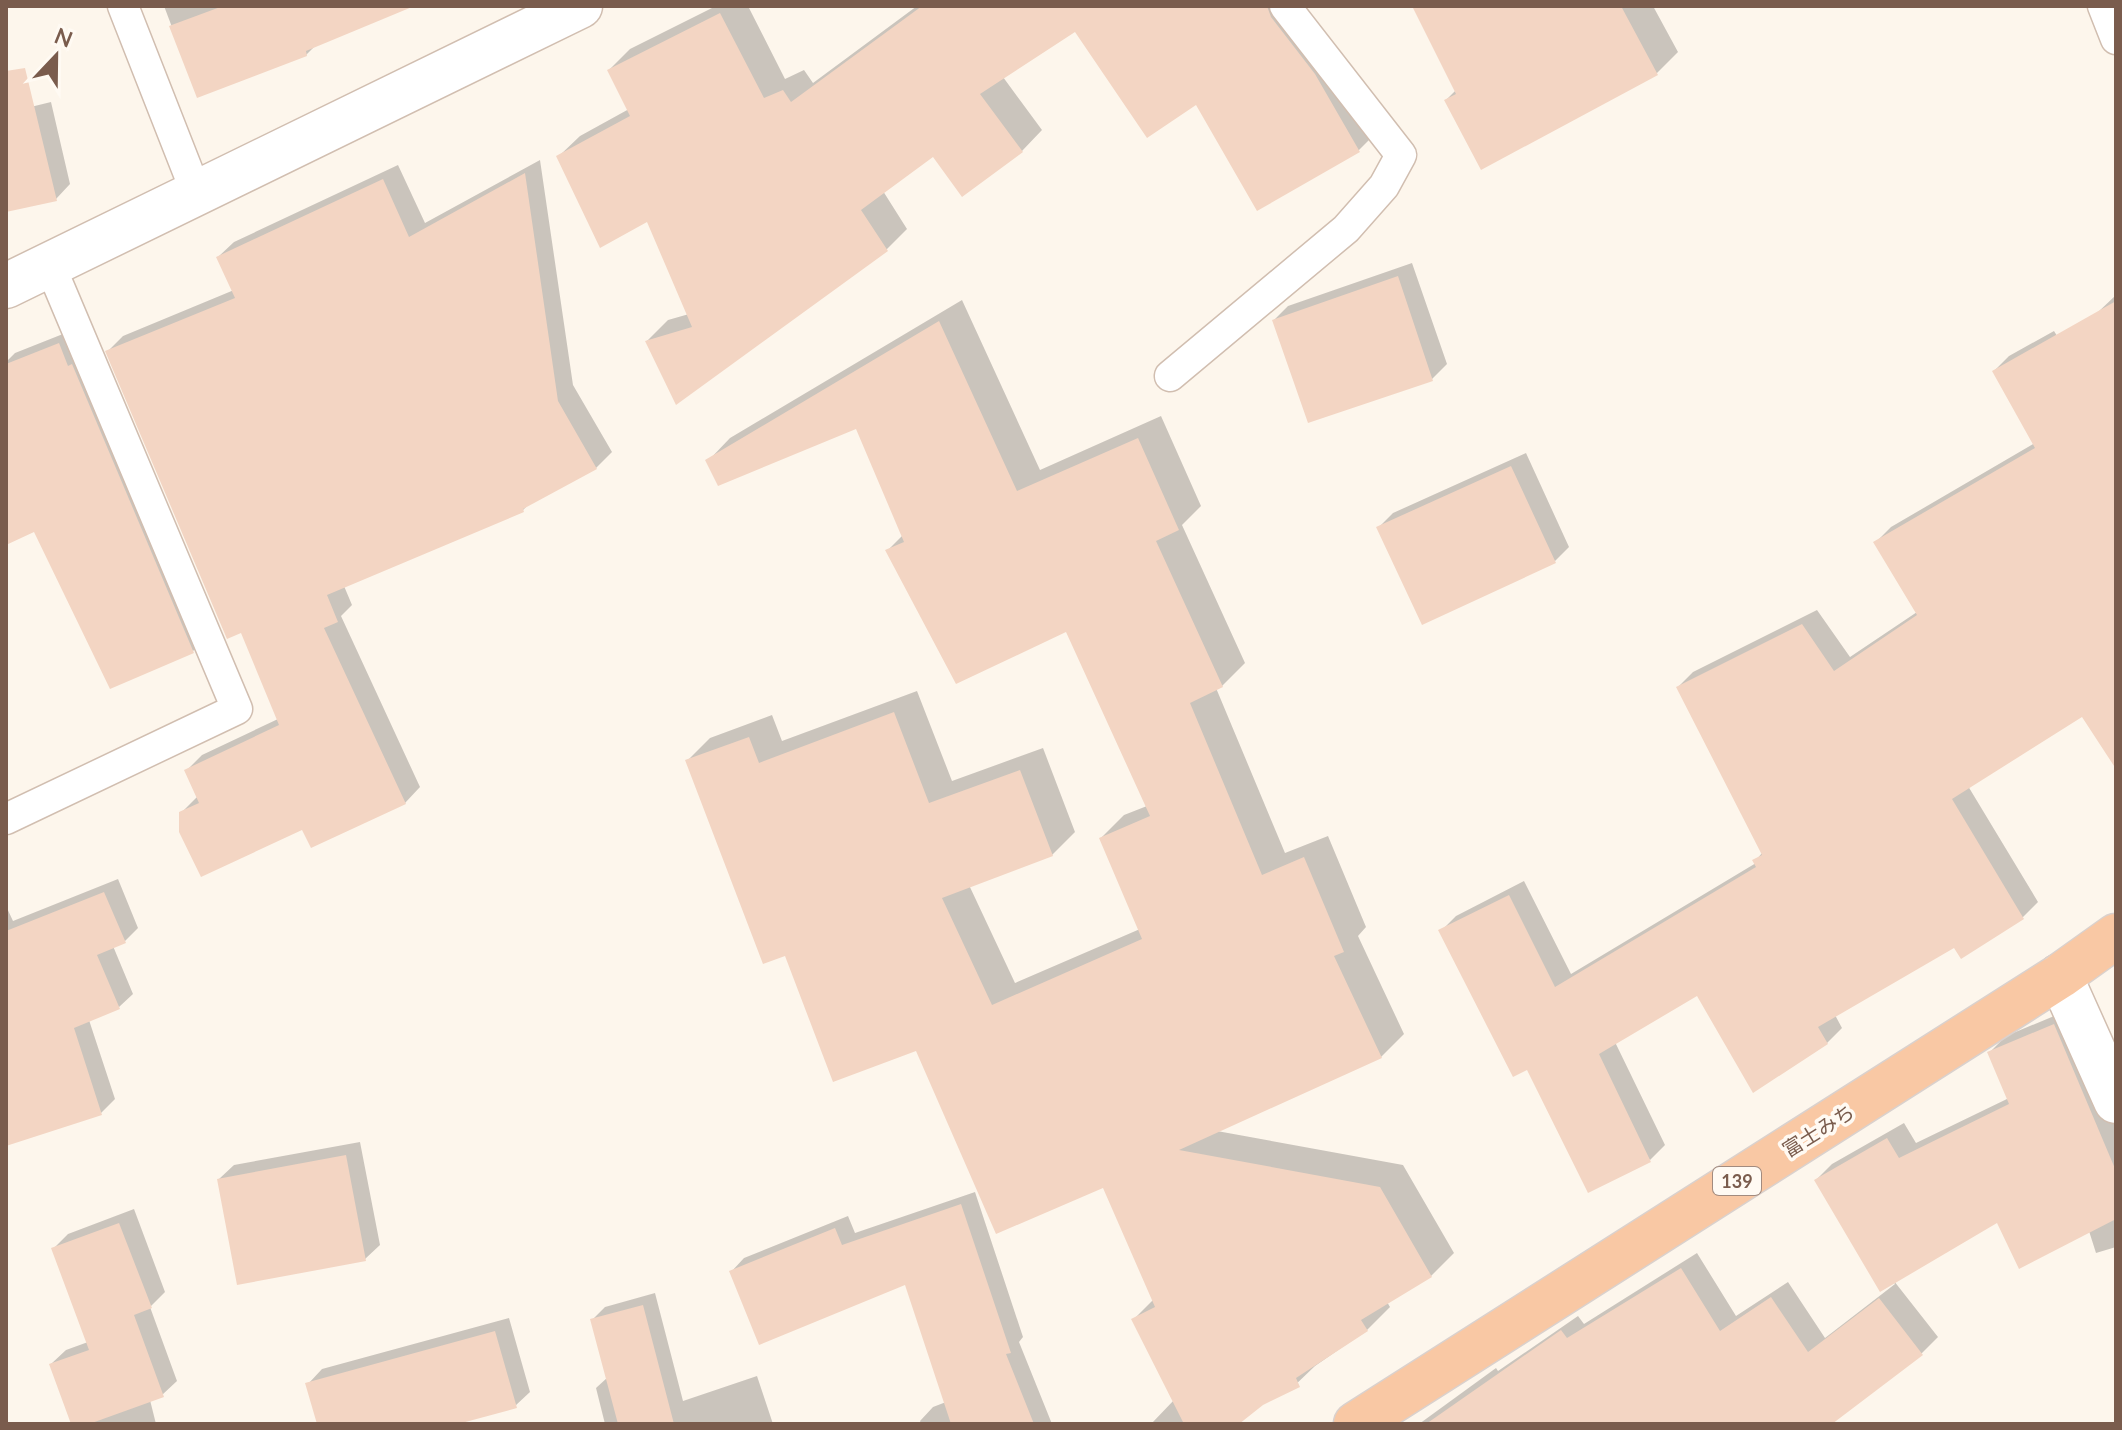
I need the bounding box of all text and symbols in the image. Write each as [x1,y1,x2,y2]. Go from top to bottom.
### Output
north arrow [16,16,96,96]
text: N [51,21,77,53]
street label: 富士みち [1778,1099,1858,1161]
road number: 139 [1713,1167,1761,1195]

